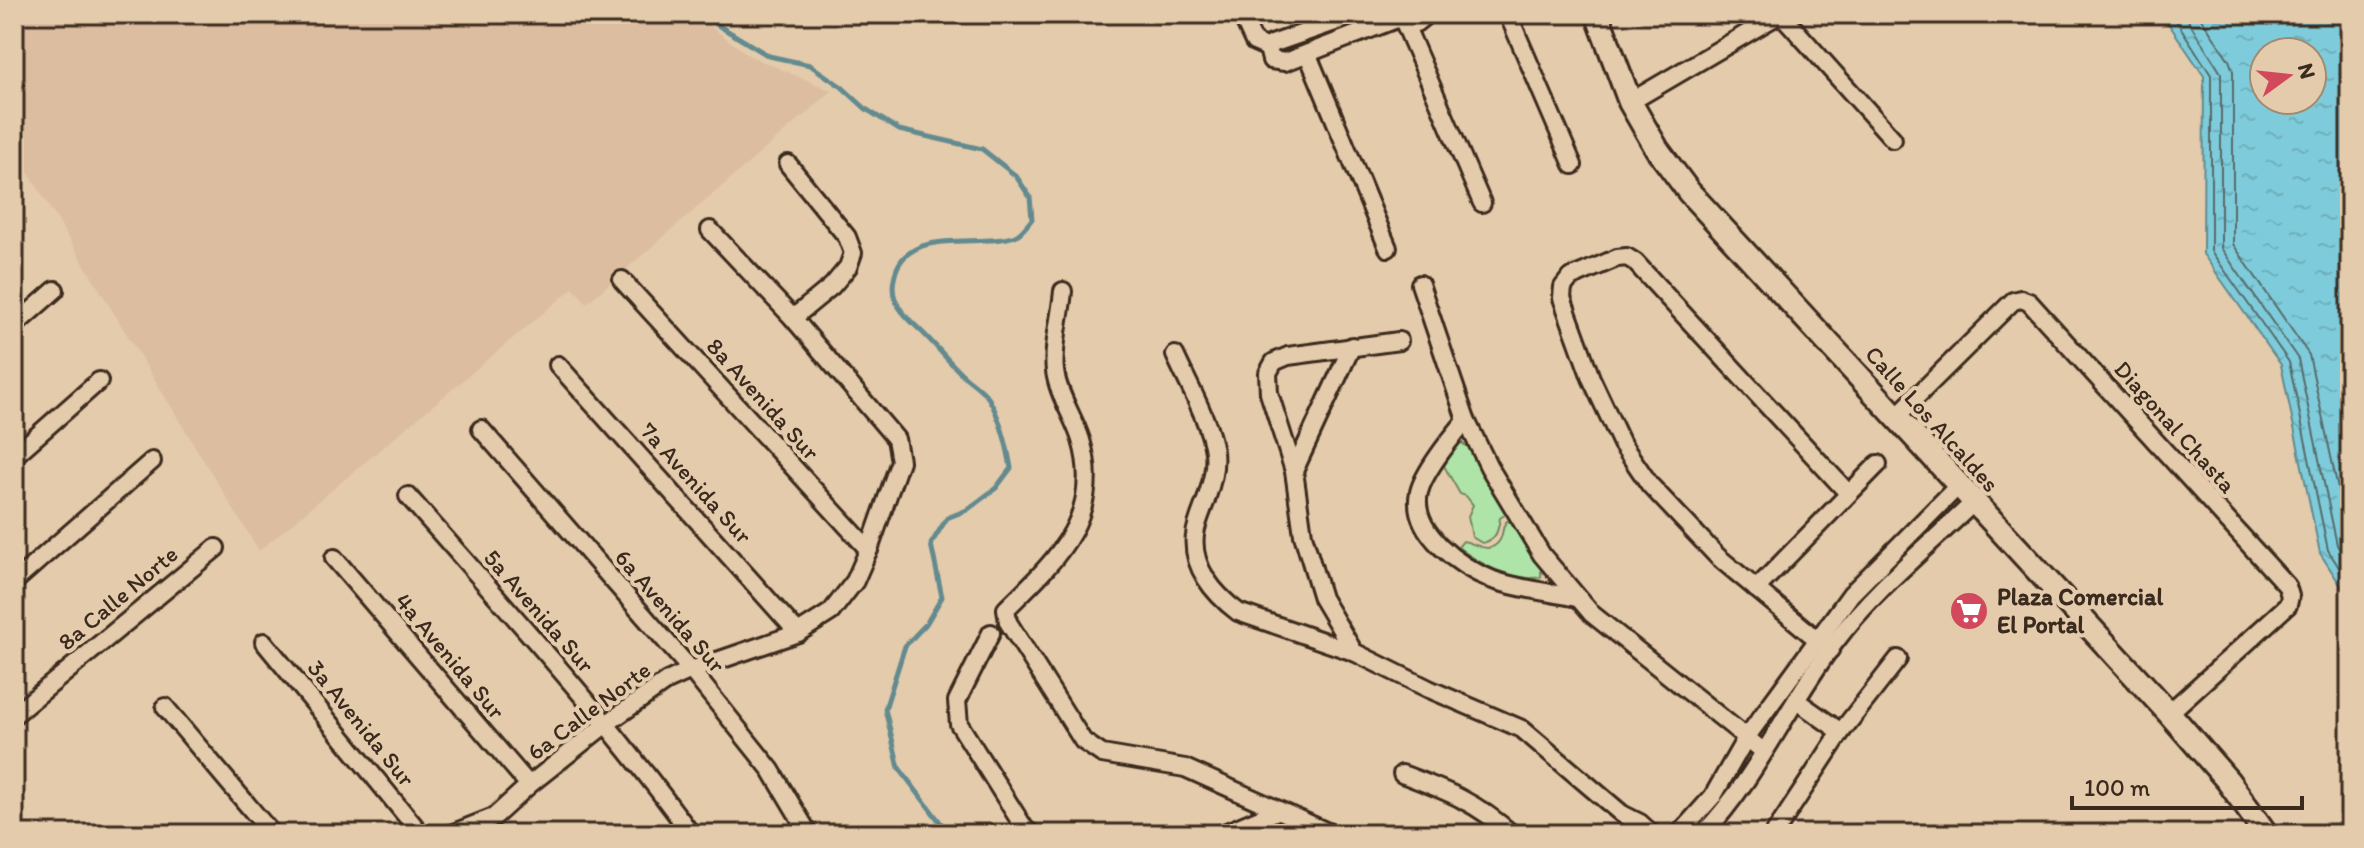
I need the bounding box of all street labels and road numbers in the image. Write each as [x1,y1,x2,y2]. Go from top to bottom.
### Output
street label: 8a Avenida Sur [701,332,826,466]
street label: Calle Los Alcaldes [1859,340,2006,498]
street label: Diagonal Chasta [2108,354,2243,499]
street label: 7a Avenida Sur [634,416,759,550]
street label: 8a Calle Norte [52,539,183,656]
street label: 5a Avenida Sur [478,543,601,679]
street label: 6a Avenida Sur [609,543,732,679]
street label: 4a Avenida Sur [389,587,512,725]
street label: 3a Avenida Sur [302,654,422,792]
street label: 6a Calle Norte [521,655,656,766]

